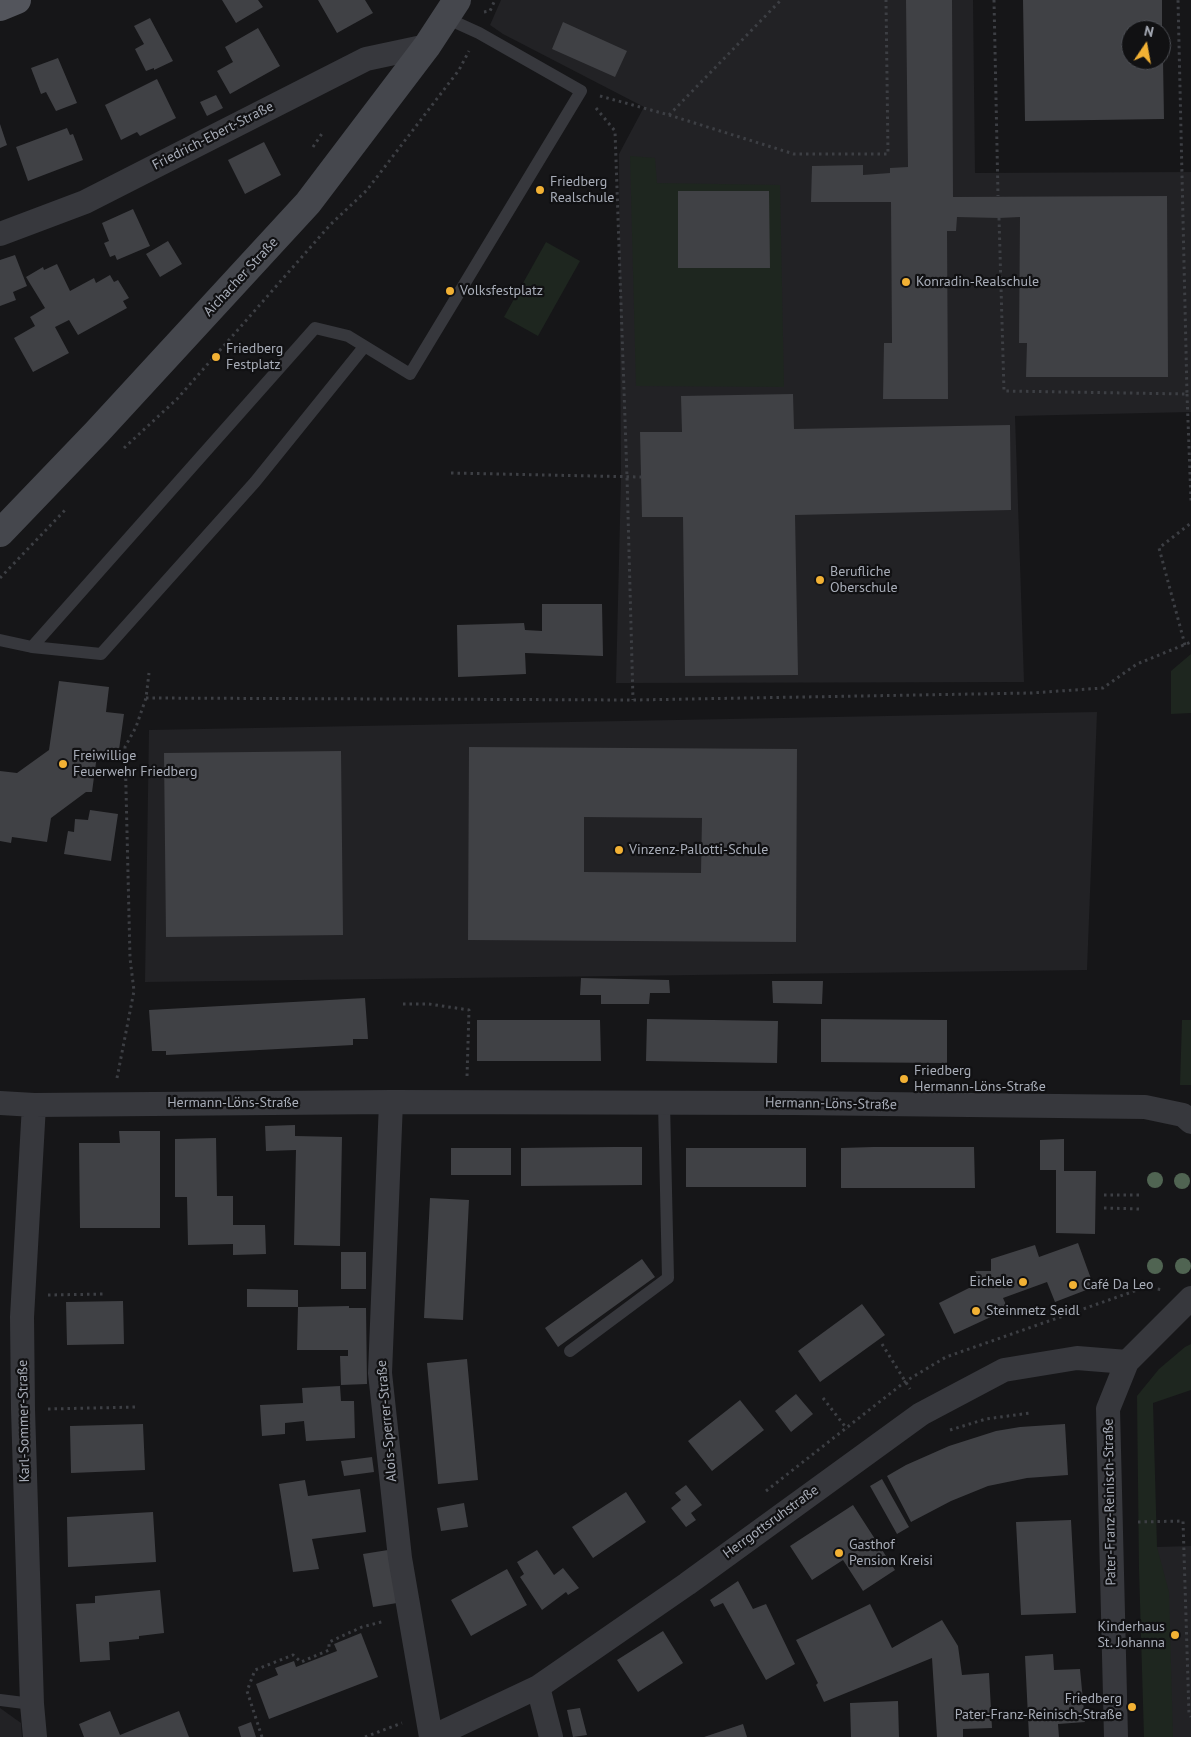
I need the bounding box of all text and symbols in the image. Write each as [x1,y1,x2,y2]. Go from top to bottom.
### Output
north arrow [1121,20,1171,70]
text: N [1143,22,1155,41]
street label: Friedrich-Ebert-Straße [150,98,276,174]
place label: Friedberg Realschule [550,174,614,206]
marker: Friedberg Realschule [534,184,546,196]
street label: Aichacher Straße [200,234,282,320]
place label: Konradin-Realschule [916,274,1039,290]
marker: Konradin-Realschule [900,276,912,288]
place label: Volksfestplatz [460,283,543,299]
marker: Volksfestplatz [444,285,456,297]
place label: Friedberg Festplatz [226,341,283,374]
marker: Friedberg Festplatz [210,351,222,363]
place label: Berufliche Oberschule [830,564,898,596]
marker: Berufliche Oberschule [814,574,826,586]
place label: Freiwillige Feuerwehr Friedberg [73,748,198,780]
marker: Freiwillige Feuerwehr Friedberg [57,758,69,770]
place label: Vinzenz-Pallotti-Schule [629,842,768,858]
marker: Vinzenz-Pallotti-Schule [613,844,625,856]
place label: Friedberg Hermann-Löns-Straße [914,1063,1046,1096]
marker: Friedberg Hermann-Löns-Straße [898,1073,910,1085]
street label: Hermann-Löns-Straße [765,1094,897,1114]
street label: Hermann-Löns-Straße [167,1095,299,1111]
place label: Eichele [969,1274,1013,1290]
marker: Eichele [1017,1276,1029,1288]
place label: Café Da Leo [1083,1277,1154,1293]
marker: Café Da Leo [1067,1279,1079,1291]
place label: Steinmetz Seidl [986,1303,1080,1319]
marker: Steinmetz Seidl [970,1305,982,1317]
street label: Karl-Sommer-Straße [15,1359,33,1483]
street label: Alois-Sperrer-Straße [373,1359,401,1483]
street label: Pater-Franz-Reinisch-Straße [1100,1418,1120,1586]
street label: Herrgottsruhstraße [720,1482,822,1562]
place label: Gasthof Pension Kreisi [849,1537,933,1570]
marker: Gasthof Pension Kreisi [833,1547,845,1559]
place label: Kinderhaus St. Johanna [1097,1619,1165,1651]
marker: Kinderhaus St. Johanna [1169,1629,1181,1641]
place label: Friedberg Pater-Franz-Reinisch-Straße [955,1691,1122,1724]
marker: Friedberg Pater-Franz-Reinisch-Straße [1126,1701,1138,1713]

